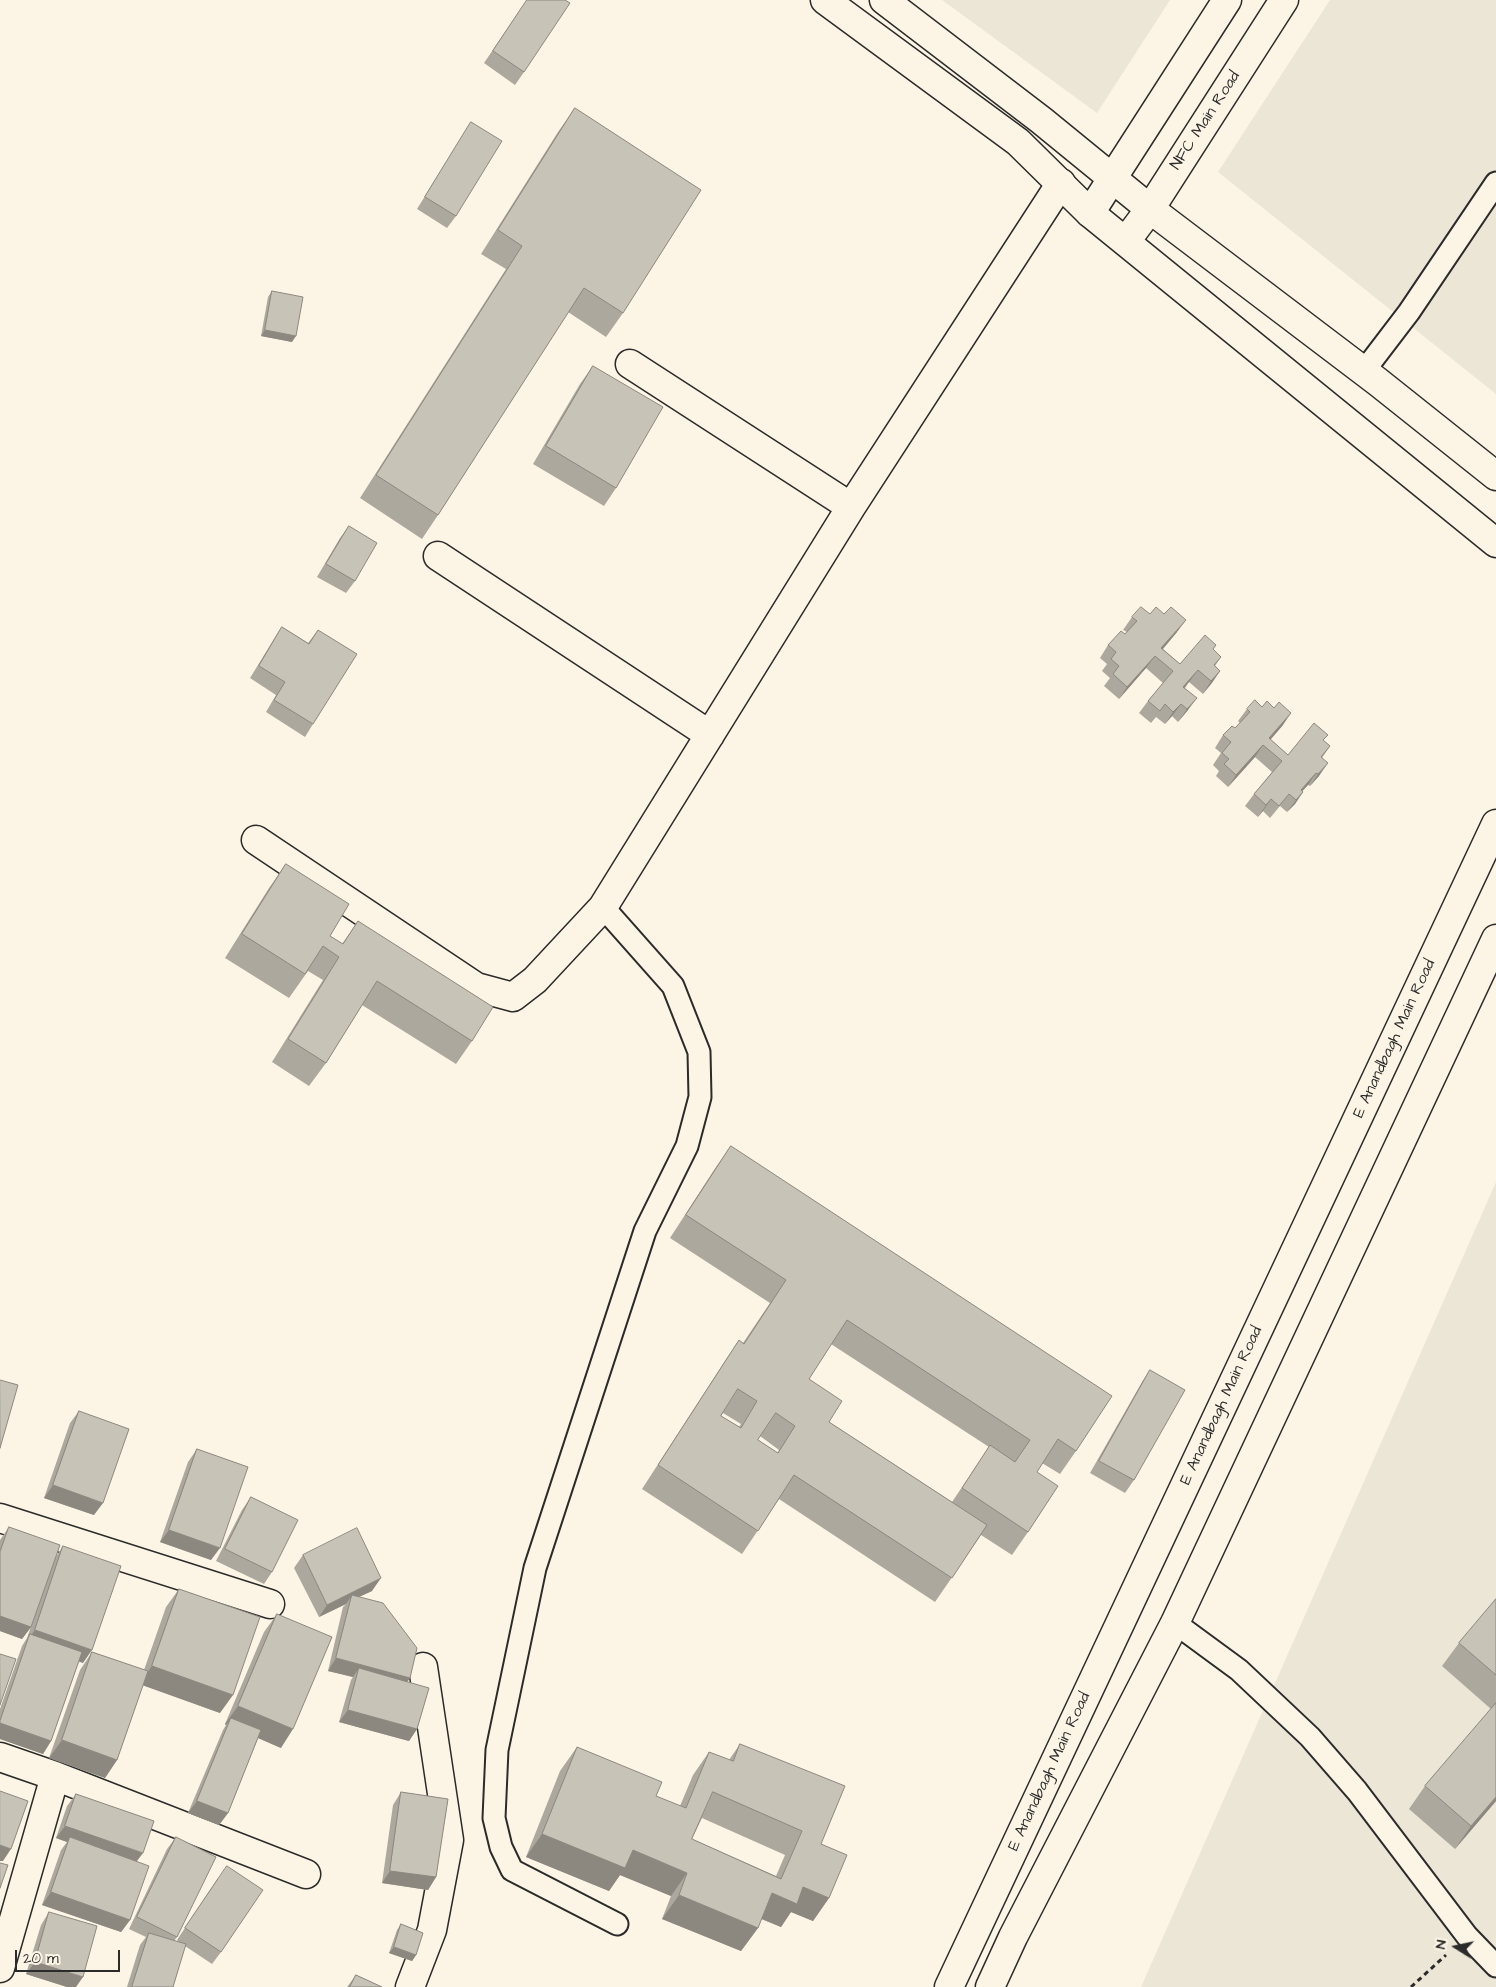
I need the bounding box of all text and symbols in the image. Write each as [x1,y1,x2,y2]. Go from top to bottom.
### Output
street label: NFC Main Road [1167,68,1245,174]
street label: E Anandbagh Main Road [1350,956,1440,1122]
street label: E Anandbagh Main Road [1177,1323,1267,1489]
street label: E Anandbagh Main Road [1005,1689,1095,1855]
north arrow [1431,1922,1481,1972]
text: N [1431,1938,1452,1950]
scale bar [18,1940,122,1972]
text: 20 m [23,1948,59,1969]

